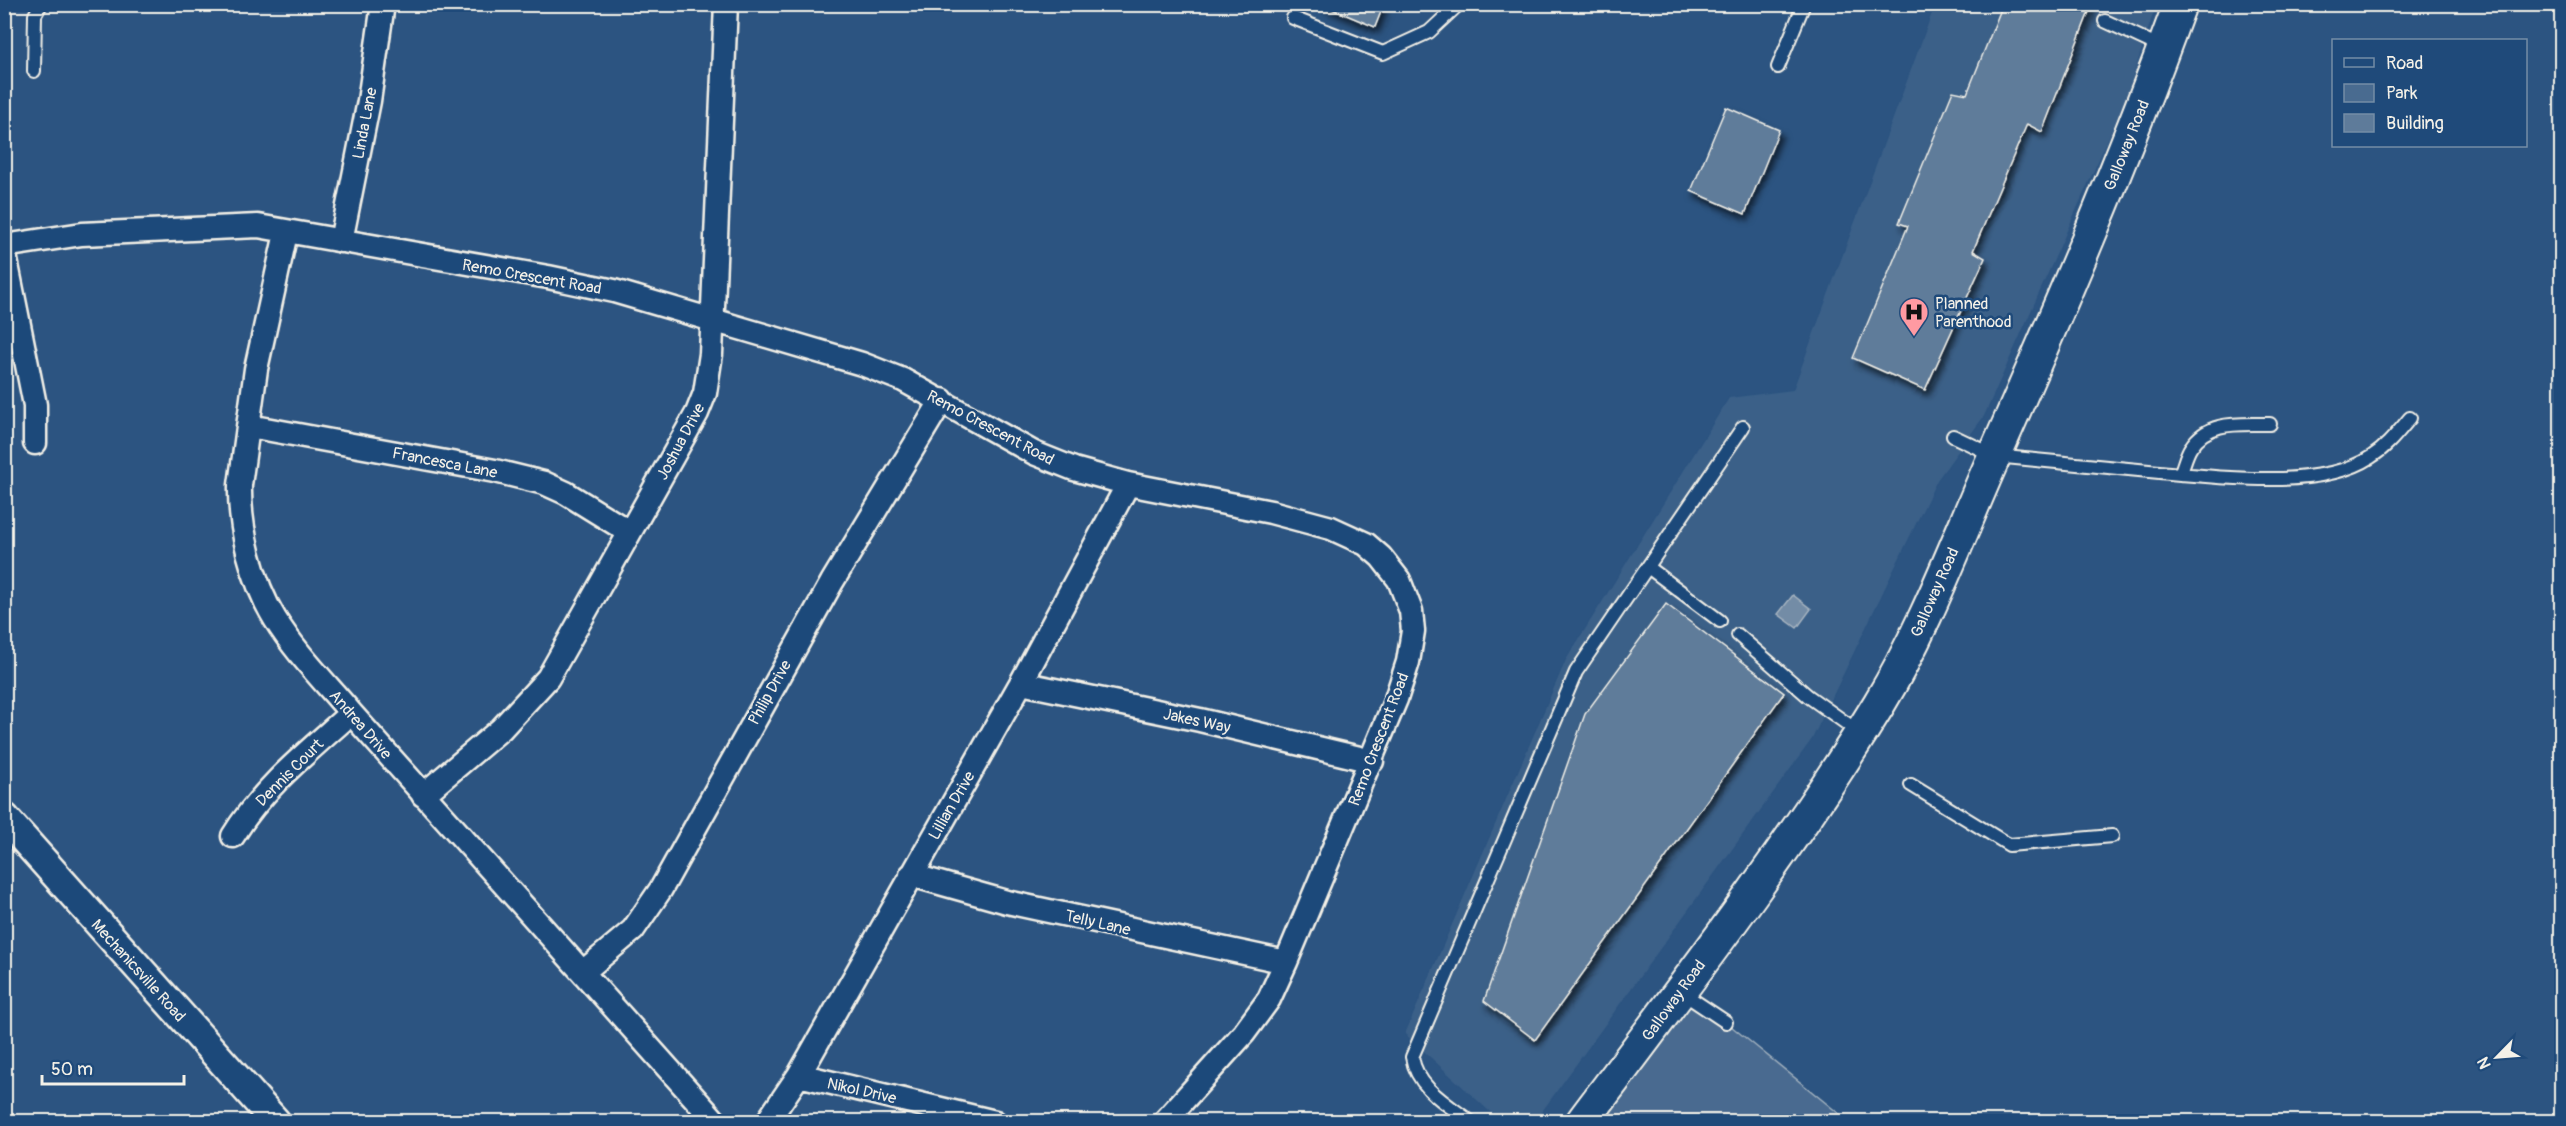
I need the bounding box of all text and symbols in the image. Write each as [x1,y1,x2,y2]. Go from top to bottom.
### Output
legend [2332,39,2527,147]
text: Road [2386,52,2423,75]
text: Park [2386,82,2418,105]
street label: Linda Lane [348,86,382,161]
street label: Galloway Road [2100,97,2154,194]
text: Building [2386,112,2444,135]
street label: Remo Crescent Road [461,255,603,299]
place label: Planned Parenthood [1935,294,2011,332]
hospital icon: Planned Parenthood [1898,296,1930,338]
street label: Remo Crescent Road [923,386,1058,470]
street label: Joshua Drive [652,400,709,483]
street label: Francesca Lane [391,443,499,483]
street label: Galloway Road [1906,545,1964,640]
street label: Philip Drive [744,656,796,728]
street label: Remo Crescent Road [1344,670,1414,809]
street label: Andrea Drive [325,686,396,764]
street label: Jakes Way [1161,704,1232,738]
street label: Dennis Court [252,734,328,811]
street label: Lillian Drive [924,768,980,843]
street label: Telly Lane [1063,906,1133,940]
street label: Mechanicsville Road [87,915,190,1026]
street label: Galloway Road [1638,956,1710,1045]
north arrow [2467,1027,2527,1087]
scale bar [42,1048,184,1086]
text: N [2473,1054,2496,1072]
text: 50 m [51,1058,93,1081]
street label: Nikol Drive [825,1073,898,1109]

